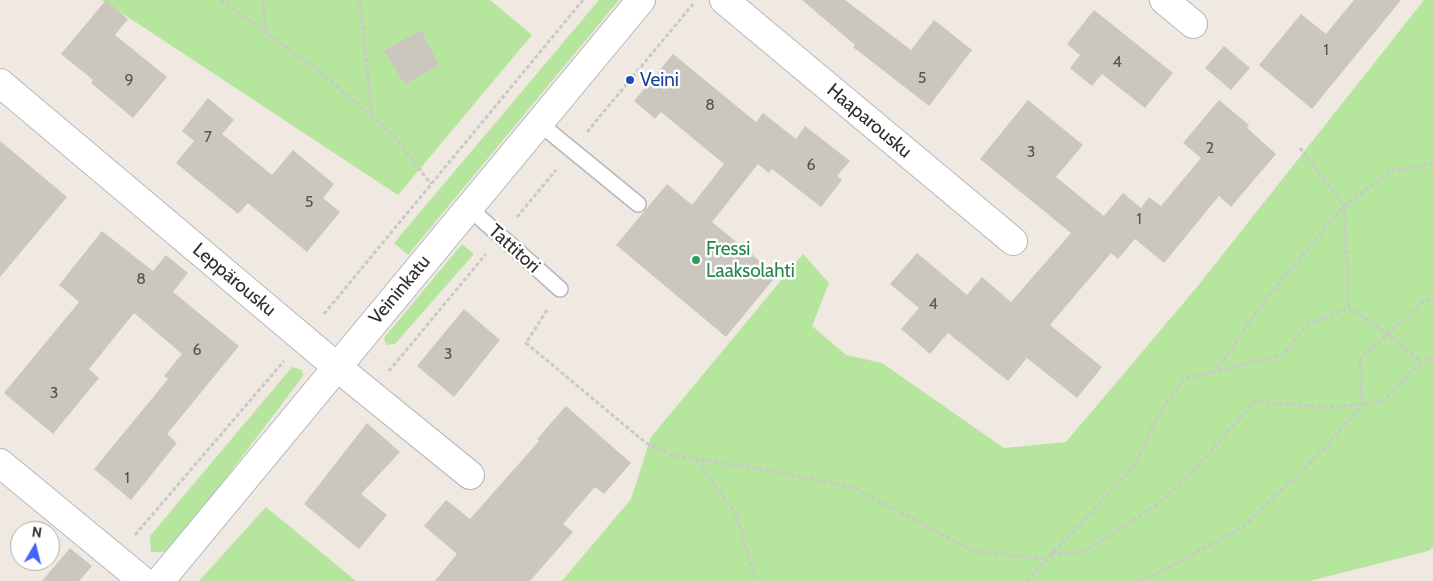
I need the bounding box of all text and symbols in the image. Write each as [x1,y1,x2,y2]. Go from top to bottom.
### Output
house number: 1 [1323,40,1329,60]
house number: 4 [1112,52,1122,72]
house number: 5 [918,68,926,88]
place label: Veini [640,69,679,91]
house number: 9 [124,70,134,90]
marker: Veini [624,74,636,86]
street label: Haaparousku [822,79,916,163]
house number: 8 [705,95,715,115]
house number: 7 [204,127,212,147]
house number: 2 [1206,138,1214,158]
house number: 3 [1027,142,1035,162]
house number: 6 [806,155,816,175]
house number: 5 [305,192,313,212]
house number: 1 [1136,209,1142,229]
street label: Tattitori [484,220,544,278]
place label: Fressi Laaksolahti [706,238,795,282]
street label: Leppärousku [188,239,280,321]
street label: Veininkatu [365,251,435,329]
marker: Fressi Laaksolahti [690,254,702,266]
house number: 8 [136,269,146,289]
house number: 4 [928,294,938,314]
house number: 6 [192,340,202,360]
house number: 3 [444,344,452,364]
house number: 3 [50,383,58,403]
house number: 1 [124,468,130,488]
north arrow [10,521,60,571]
text: N [31,523,43,542]

